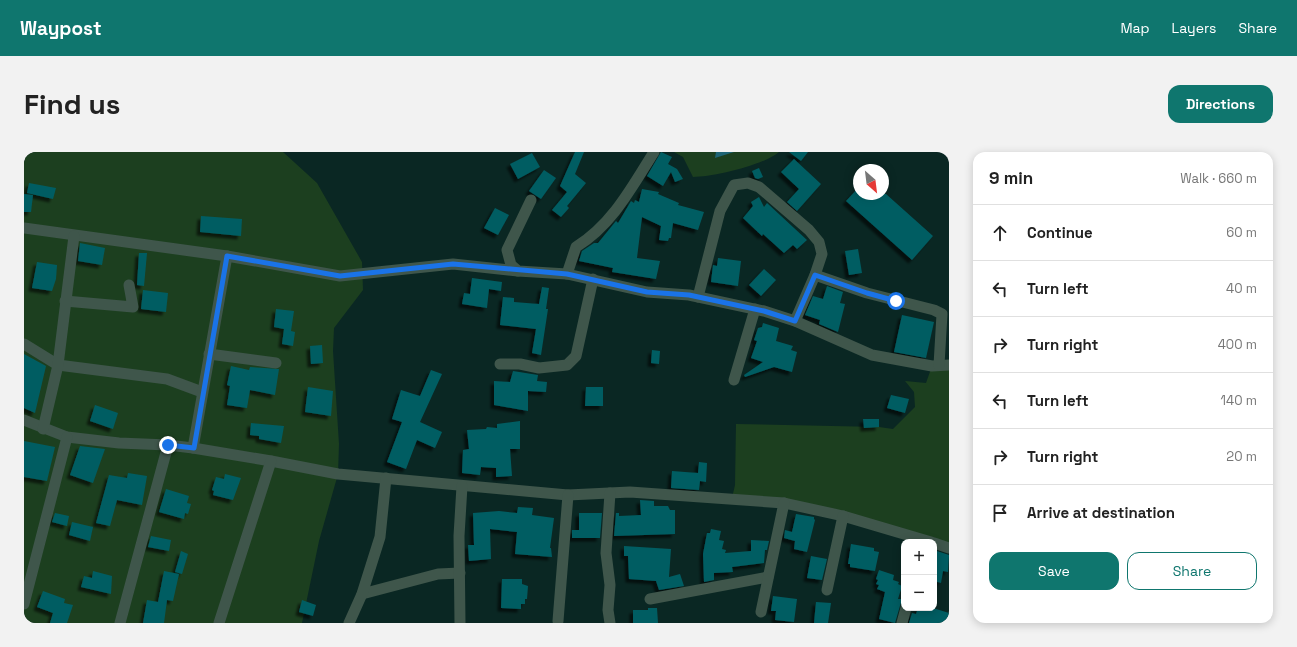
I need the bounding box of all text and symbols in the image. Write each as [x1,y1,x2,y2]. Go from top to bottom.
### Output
text: Waypost [20,16,102,41]
text: Map [1120,19,1150,37]
text: Layers [1172,19,1216,37]
text: Share [1238,19,1277,37]
button: Directions [1168,85,1273,123]
text: Find us [24,86,121,122]
north arrow [853,164,889,200]
text: 9 min [989,167,1033,189]
text: Walk · 660 m [1180,170,1257,187]
icon: ahead [989,222,1011,244]
text: Continue [1027,223,1093,242]
text: 60 m [1226,224,1257,241]
icon: left [989,278,1011,300]
text: Turn left [1027,279,1089,298]
text: 40 m [1226,280,1257,297]
route start [887,292,905,310]
icon: right [989,334,1011,356]
text: Turn right [1027,335,1098,354]
text: 400 m [1218,336,1257,353]
icon: left [989,390,1011,412]
text: Turn left [1027,391,1089,410]
text: 140 m [1221,392,1257,409]
route end [159,436,177,454]
icon: right [989,446,1011,468]
text: Turn right [1027,447,1098,466]
text: 20 m [1226,448,1257,465]
icon: arrive [989,502,1011,524]
text: Arrive at destination [1027,503,1175,522]
map controls [901,539,937,611]
button: + [901,539,937,575]
button: Save [989,552,1119,590]
button: Share [1127,552,1257,590]
button: − [901,575,937,611]

